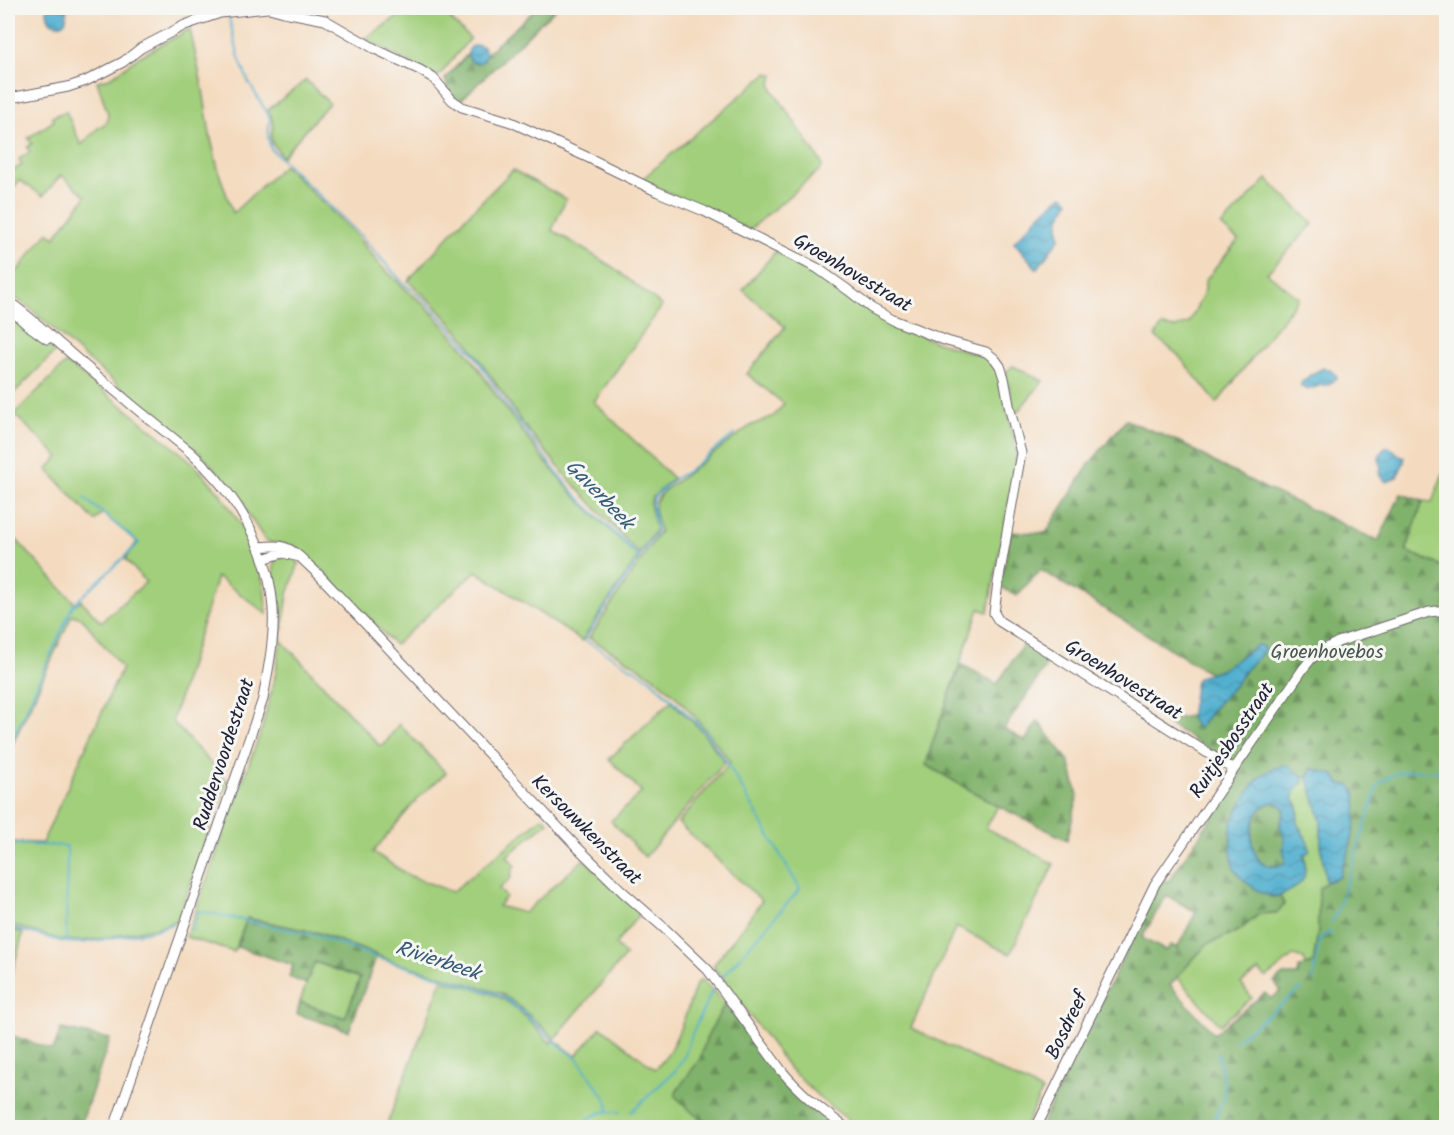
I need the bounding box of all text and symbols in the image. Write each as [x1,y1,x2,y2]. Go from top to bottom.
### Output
street label: Groenhovestraat [786,225,918,322]
water label: Gaverbeek [557,452,643,540]
street label: Groenhovestraat [1058,632,1189,730]
park label: Groenhovebos [1271,637,1384,669]
street label: Ruddervoordestraat [185,674,265,835]
street label: Ruitjesbosstraat [1182,676,1283,806]
street label: Kersouwkenstraat [522,767,649,894]
water label: Rivierbeek [391,932,487,992]
street label: Bosdreef [1038,984,1099,1065]

